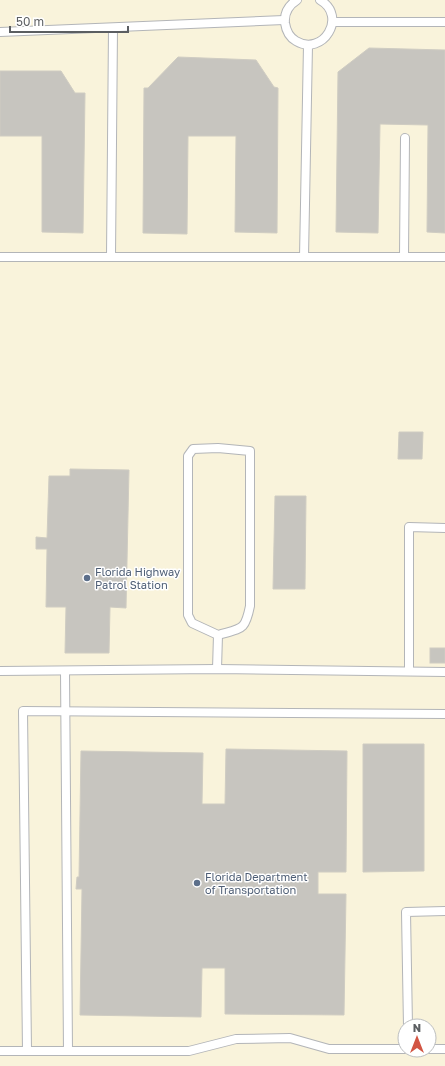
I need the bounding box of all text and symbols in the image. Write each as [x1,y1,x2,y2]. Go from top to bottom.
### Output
scale bar [10,8,128,34]
text: 50 m [16,14,44,29]
place label: Florida Highway Patrol Station [95,565,180,591]
marker: Florida Highway Patrol Station [82,573,92,583]
place label: Florida Department of Transportation [205,870,308,896]
marker: Florida Department of Transportation [192,878,202,888]
north arrow [397,1018,437,1058]
text: N [413,1021,421,1034]

